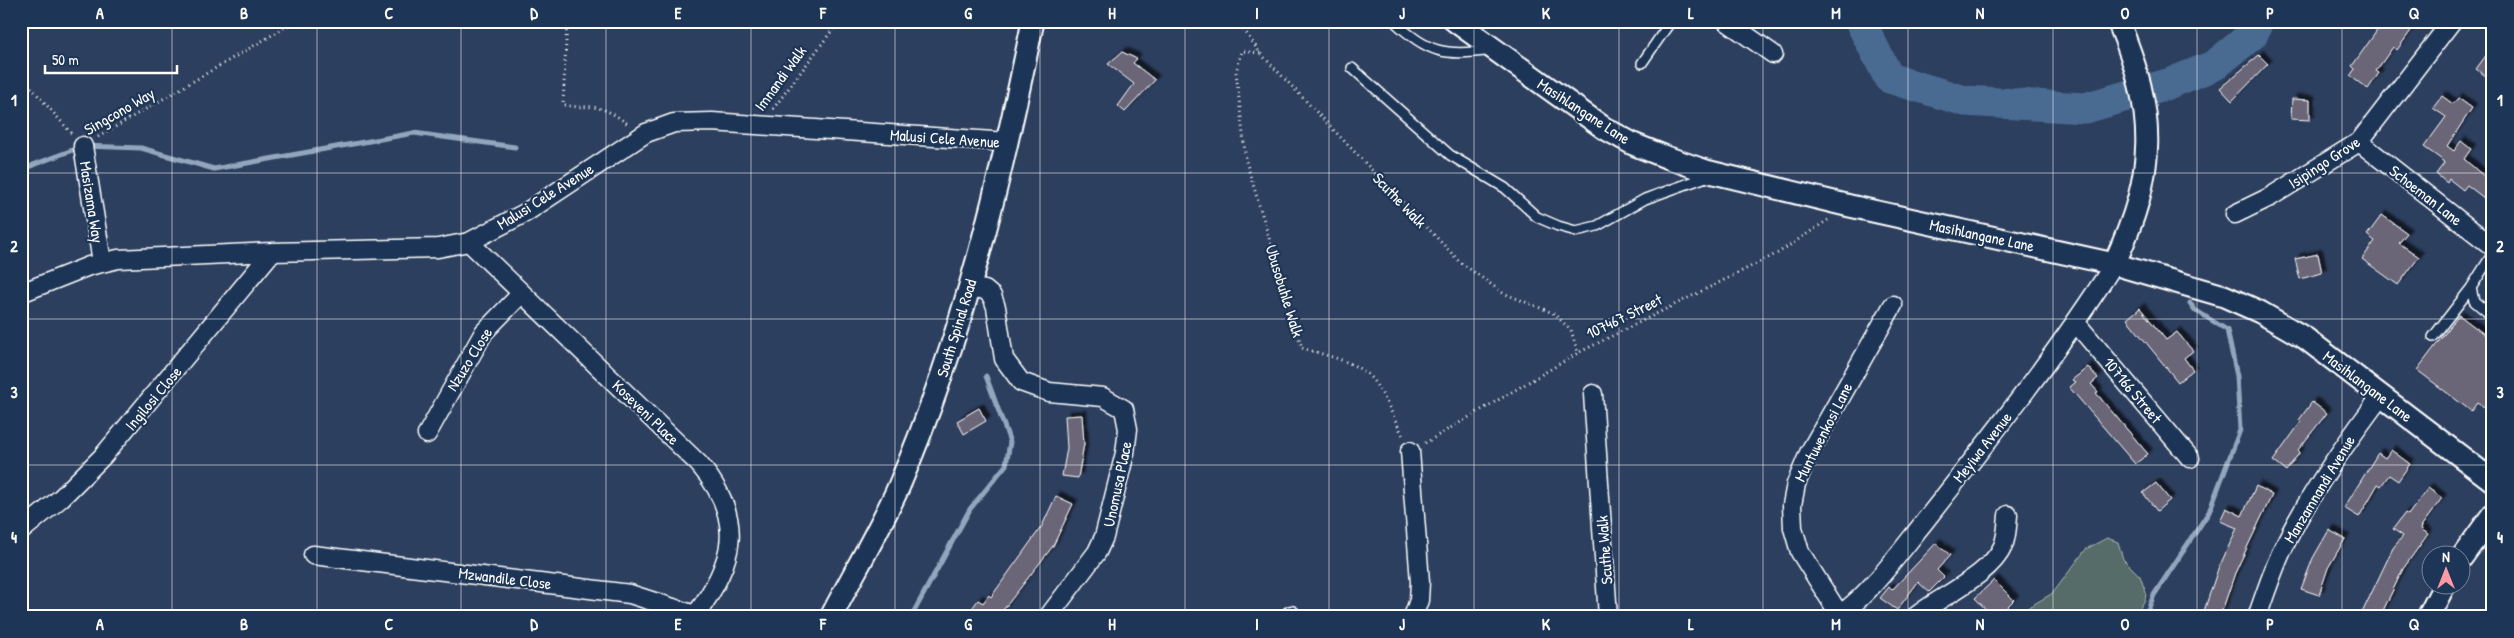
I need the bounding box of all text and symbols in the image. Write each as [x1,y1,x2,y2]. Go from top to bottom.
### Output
text: A [96,2,104,24]
text: B [240,2,248,24]
text: C [385,2,394,24]
text: D [530,2,538,24]
text: E [674,2,682,24]
text: F [819,2,827,24]
text: G [964,2,972,24]
text: H [1108,2,1116,24]
text: I [1255,2,1259,24]
text: J [1399,2,1405,24]
text: K [1542,2,1551,24]
text: L [1688,2,1694,24]
text: M [1831,2,1841,24]
text: N [1976,2,1985,24]
text: O [2121,2,2130,24]
text: P [2266,2,2274,24]
text: Q [2409,2,2419,24]
street label: Imnandi Walk [749,41,811,115]
scale bar [45,42,178,74]
text: 50 m [52,49,79,70]
street label: Masihlangane Lane [1533,73,1635,150]
street label: Singcono Way [80,82,159,140]
text: 1 [11,89,17,111]
text: 1 [2497,89,2503,111]
street label: Malusi Cele Avenue [889,123,1001,153]
street label: Isipingo Grove [2284,130,2365,193]
street label: Malusi Cele Avenue [493,157,598,234]
street label: Masizama Way [75,160,109,245]
street label: Schoeman Lane [2385,160,2468,231]
street label: Scuthe Walk [1368,167,1432,233]
street label: Masihlangane Lane [1928,213,2037,257]
text: 2 [10,235,18,257]
text: 2 [2496,235,2504,257]
street label: Ubusobuhle Walk [1261,242,1310,340]
street label: South Spinal Road [931,276,981,380]
street label: 107467 Street [1582,288,1666,344]
street label: Nzuzo Close [441,323,497,395]
street label: Masihlangane Lane [2319,345,2418,427]
street label: 107166 Street [2099,352,2168,428]
street label: Ingilosi Close [120,361,187,435]
street label: Koseveni Place [608,374,685,450]
street label: Muntuwenkosi Lane [1789,378,1858,485]
text: 3 [10,381,18,403]
text: 3 [2496,381,2504,403]
street label: Meyiwa Avenue [1947,407,2017,487]
street label: Manzamnandi Avenue [2278,431,2360,547]
street label: Unomusa Place [1097,439,1137,529]
street label: Scuthe Walk [1591,514,1617,585]
text: 4 [11,526,17,548]
text: 4 [2497,526,2503,548]
north arrow [2422,546,2472,596]
text: N [2442,547,2450,566]
street label: Mzwandile Close [457,561,553,595]
text: A [96,613,104,635]
text: B [240,613,248,635]
text: C [385,613,394,635]
text: D [530,613,538,635]
text: E [674,613,682,635]
text: F [819,613,827,635]
text: G [964,613,972,635]
text: H [1108,613,1116,635]
text: I [1255,613,1259,635]
text: J [1399,613,1405,635]
text: K [1542,613,1551,635]
text: L [1688,613,1694,635]
text: M [1831,613,1841,635]
text: N [1976,613,1985,635]
text: O [2121,613,2130,635]
text: P [2266,613,2274,635]
text: Q [2409,613,2419,635]

